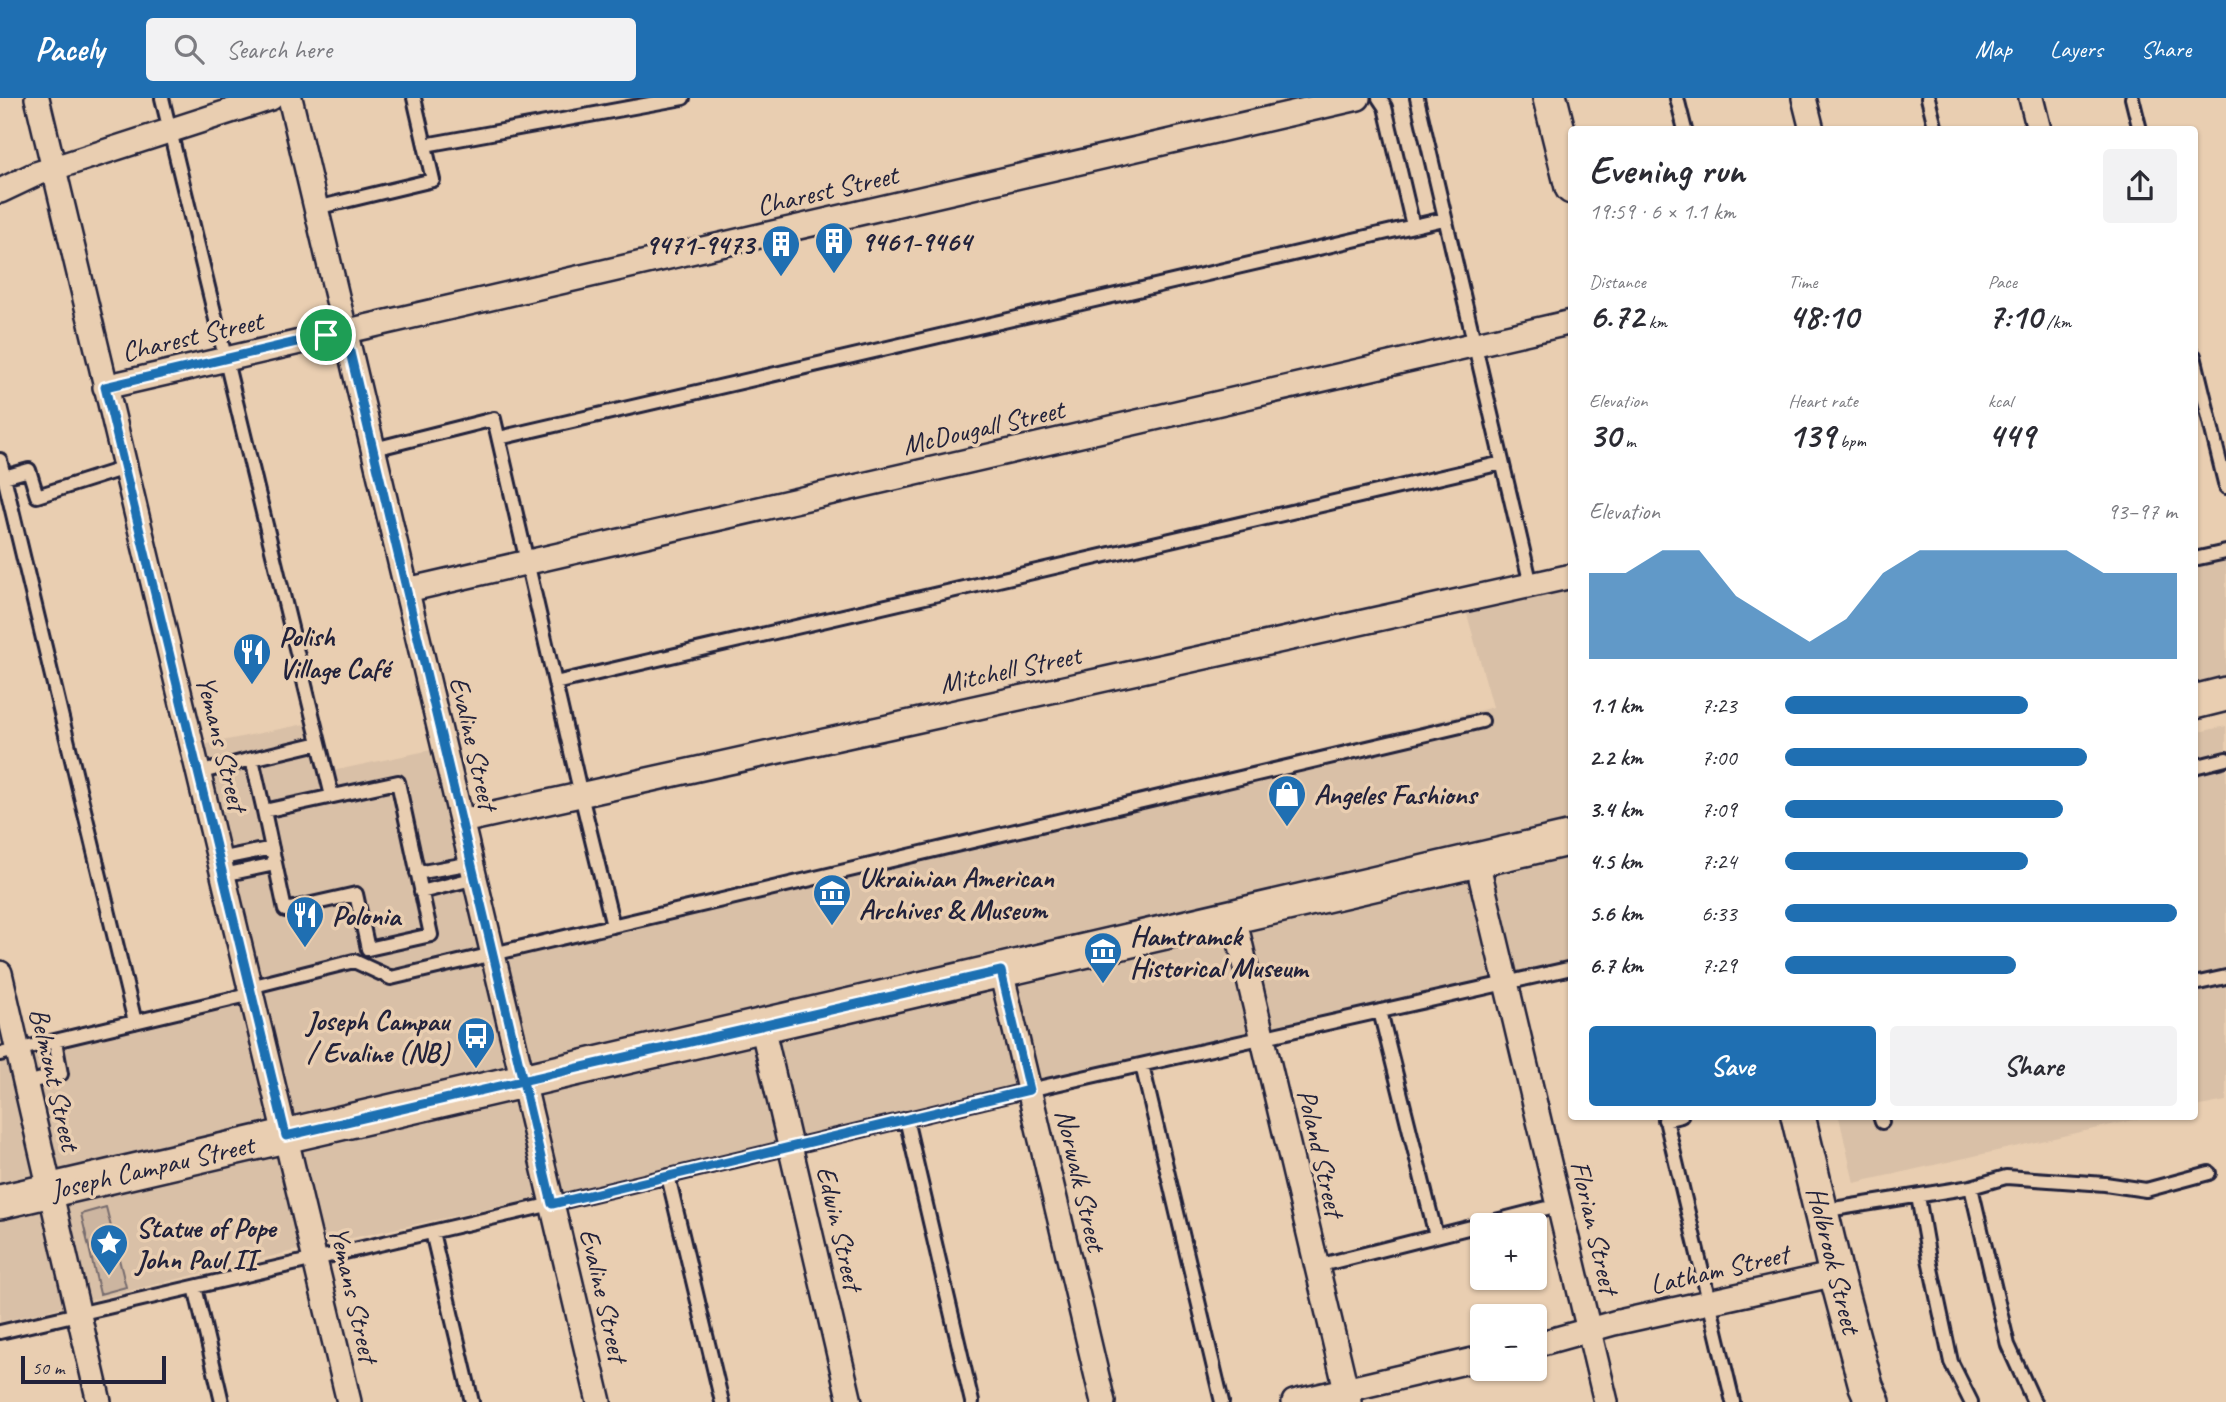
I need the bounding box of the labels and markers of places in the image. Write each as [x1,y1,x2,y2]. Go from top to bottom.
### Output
building icon: 9461-9464 [813,220,855,275]
building icon: 9471-9473 [760,223,802,278]
place label: 9461-9464 [861,224,975,259]
place label: 9471-9473 [645,227,756,262]
pin [296,305,356,365]
place label: Polish Village Café [279,619,394,686]
restaurant icon: Polish Village Café [231,631,273,686]
shop icon: Angeles Fashions [1266,773,1308,828]
place label: Angeles Fashions [1314,777,1480,812]
place label: Ukrainian American Archives & Museum [859,860,1055,927]
museum icon: Ukrainian American Archives & Museum [811,872,853,927]
restaurant icon: Polonia [284,894,326,949]
place label: Polonia [332,898,403,933]
place label: Hamtramck Historical Museum [1130,918,1310,985]
museum icon: Hamtramck Historical Museum [1082,930,1124,985]
place label: Joseph Campau / Evaline (NB) [304,1003,452,1070]
bus stop icon: Joseph Campau / Evaline (NB) [455,1015,497,1070]
place label: Statue of Pope John Paul II [134,1210,278,1277]
place icon: Statue of Pope John Paul II [88,1222,130,1277]

